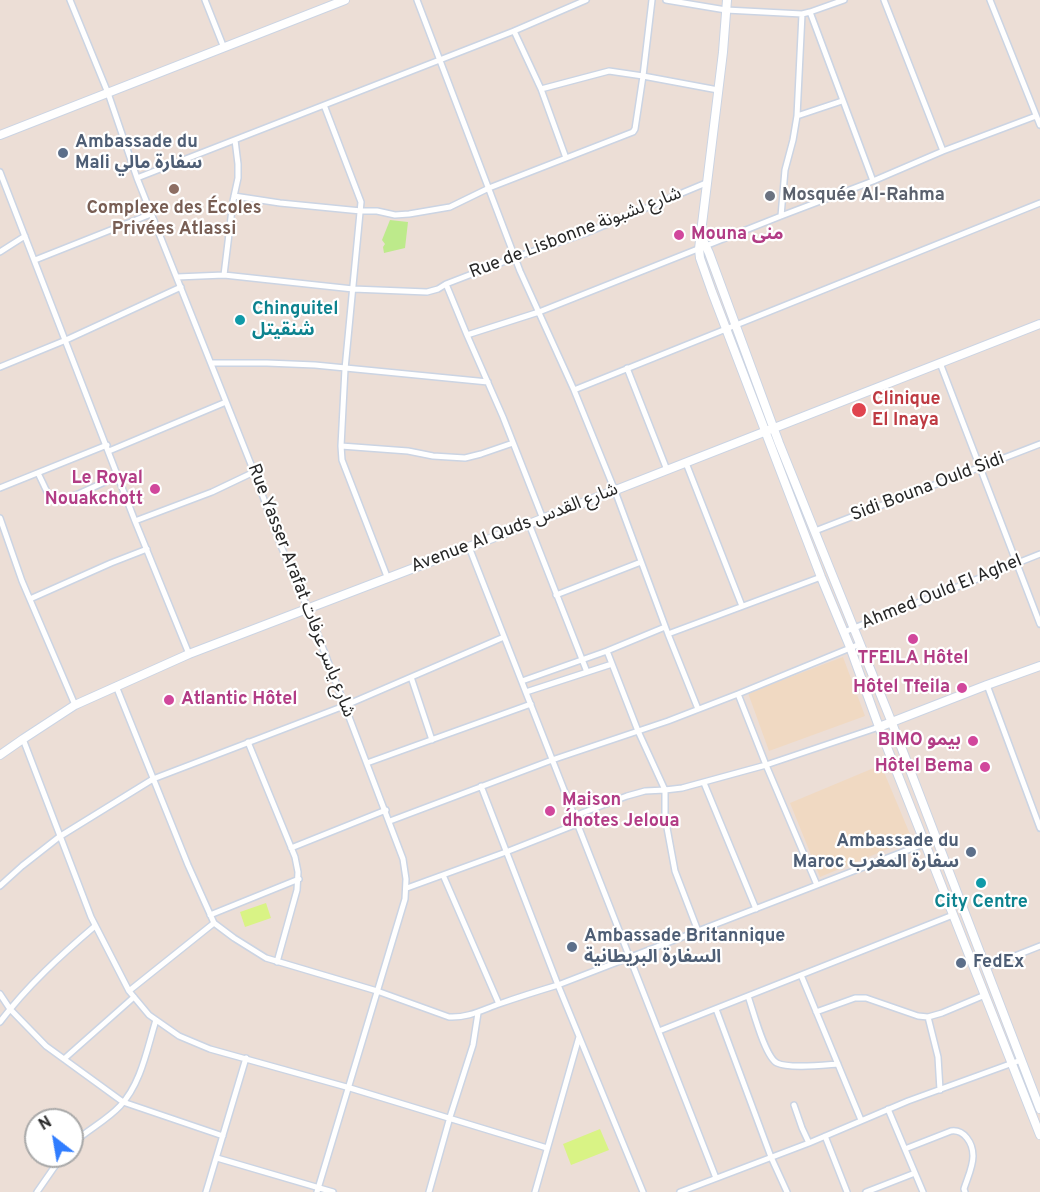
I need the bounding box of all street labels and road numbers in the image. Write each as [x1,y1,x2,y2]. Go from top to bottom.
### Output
street label: Rue de Lisbonne شارع لشبونة [467,184,685,284]
street label: Sidi Bouna Ould Sidi [848,449,1008,527]
street label: Rue Yasser Arafat شارع ياسر عرفات [242,461,358,721]
street label: Avenue Al Quds شارع القدس [408,479,622,579]
street label: Ahmed Ould El Aghel [858,551,1026,635]

